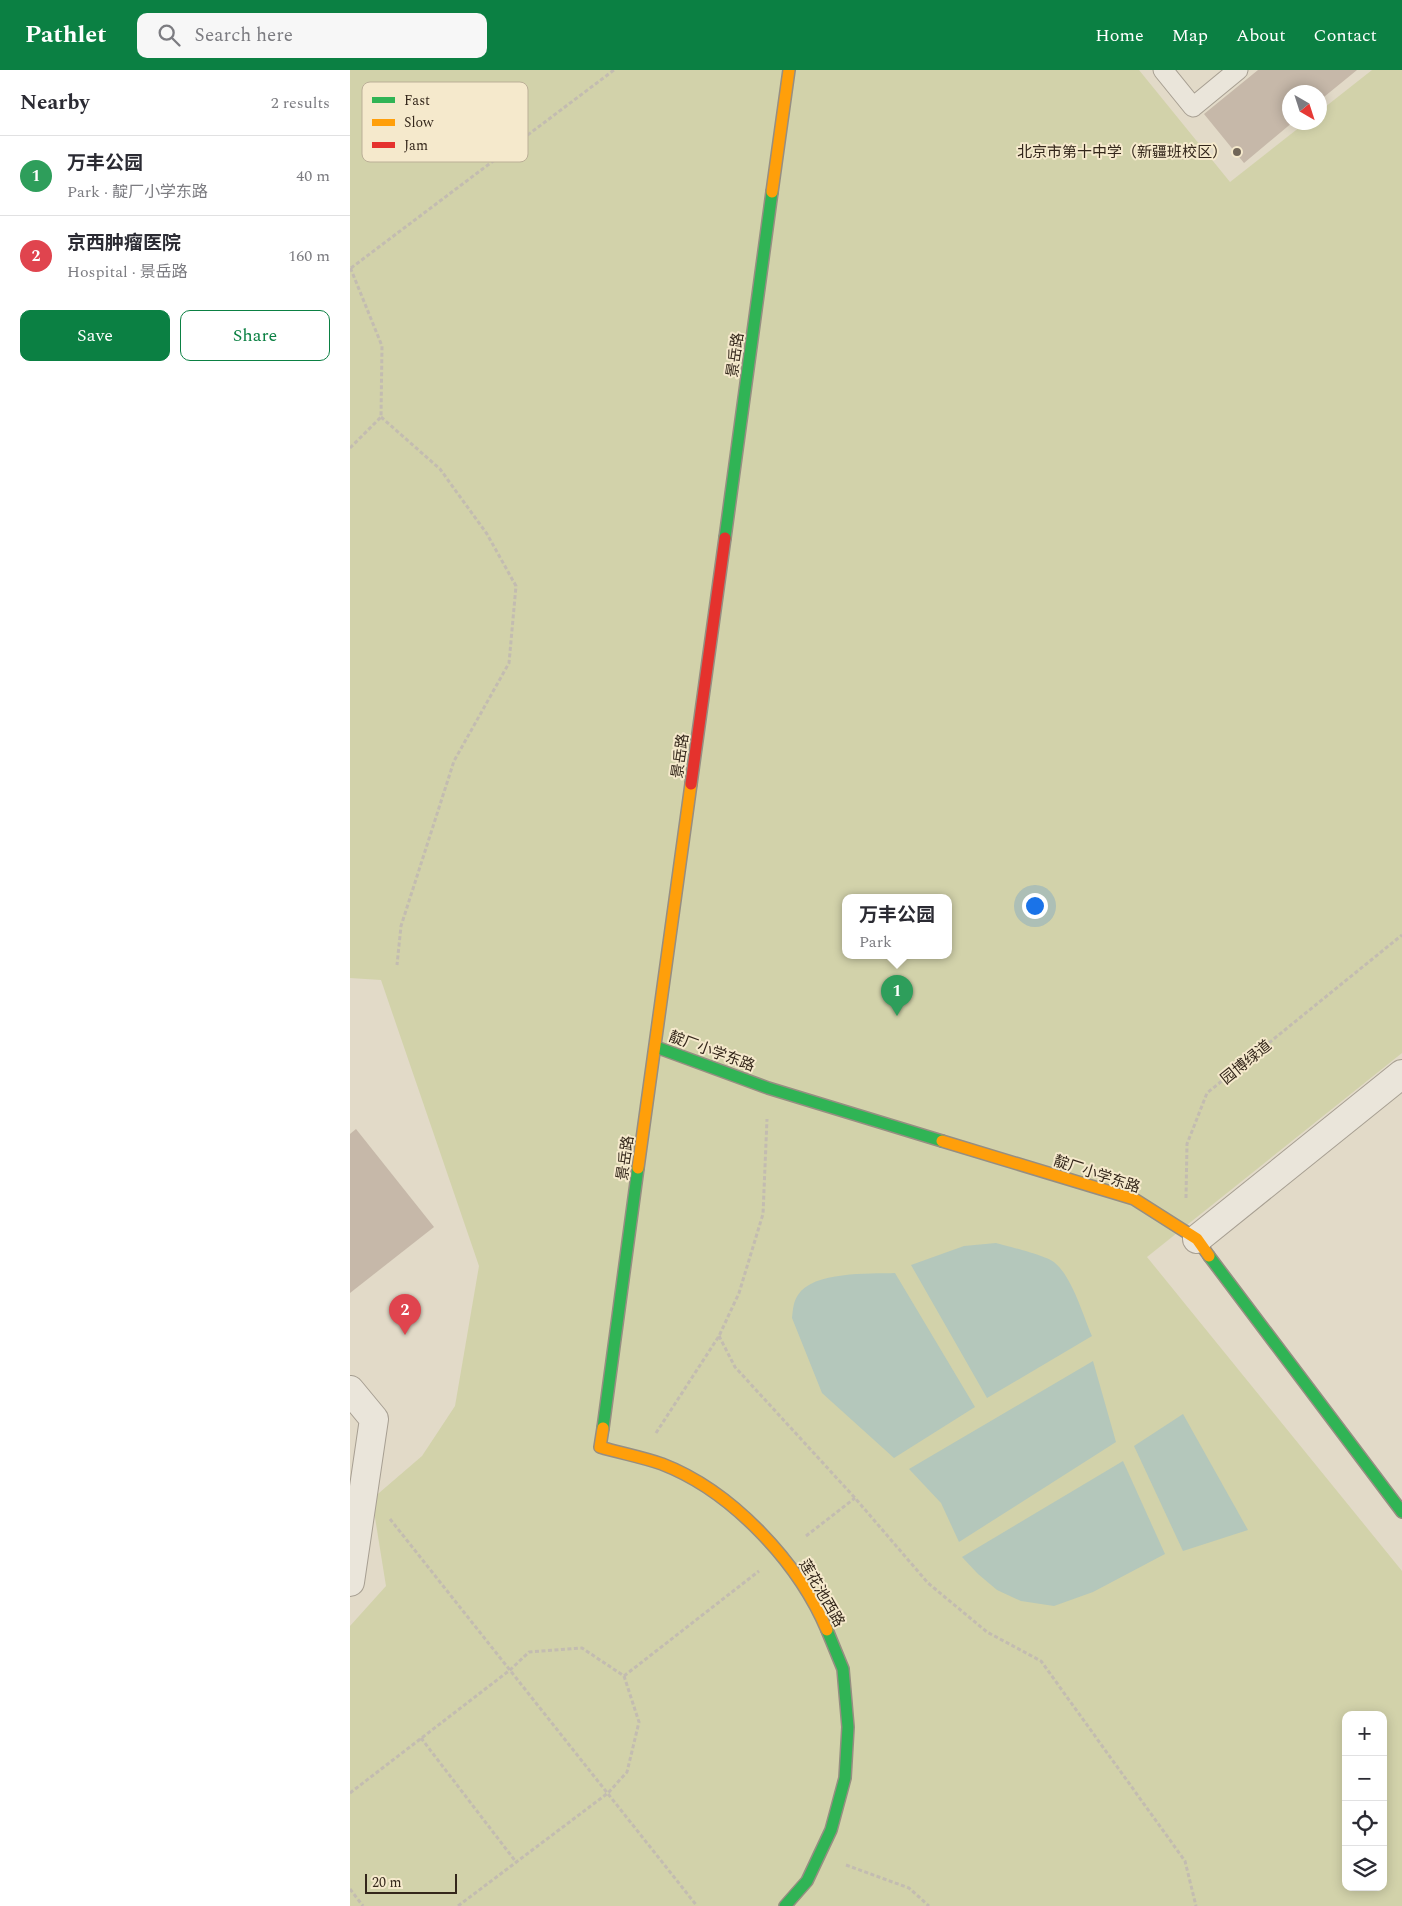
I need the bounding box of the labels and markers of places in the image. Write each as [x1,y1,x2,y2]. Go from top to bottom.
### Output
place label: 北京市第十中学（新疆班校区） [1017,141,1227,164]
marker: 北京市第十中学（新疆班校区） [1231,146,1243,158]
pin: 1 [881,975,913,1016]
pin: 2 [389,1294,421,1335]

